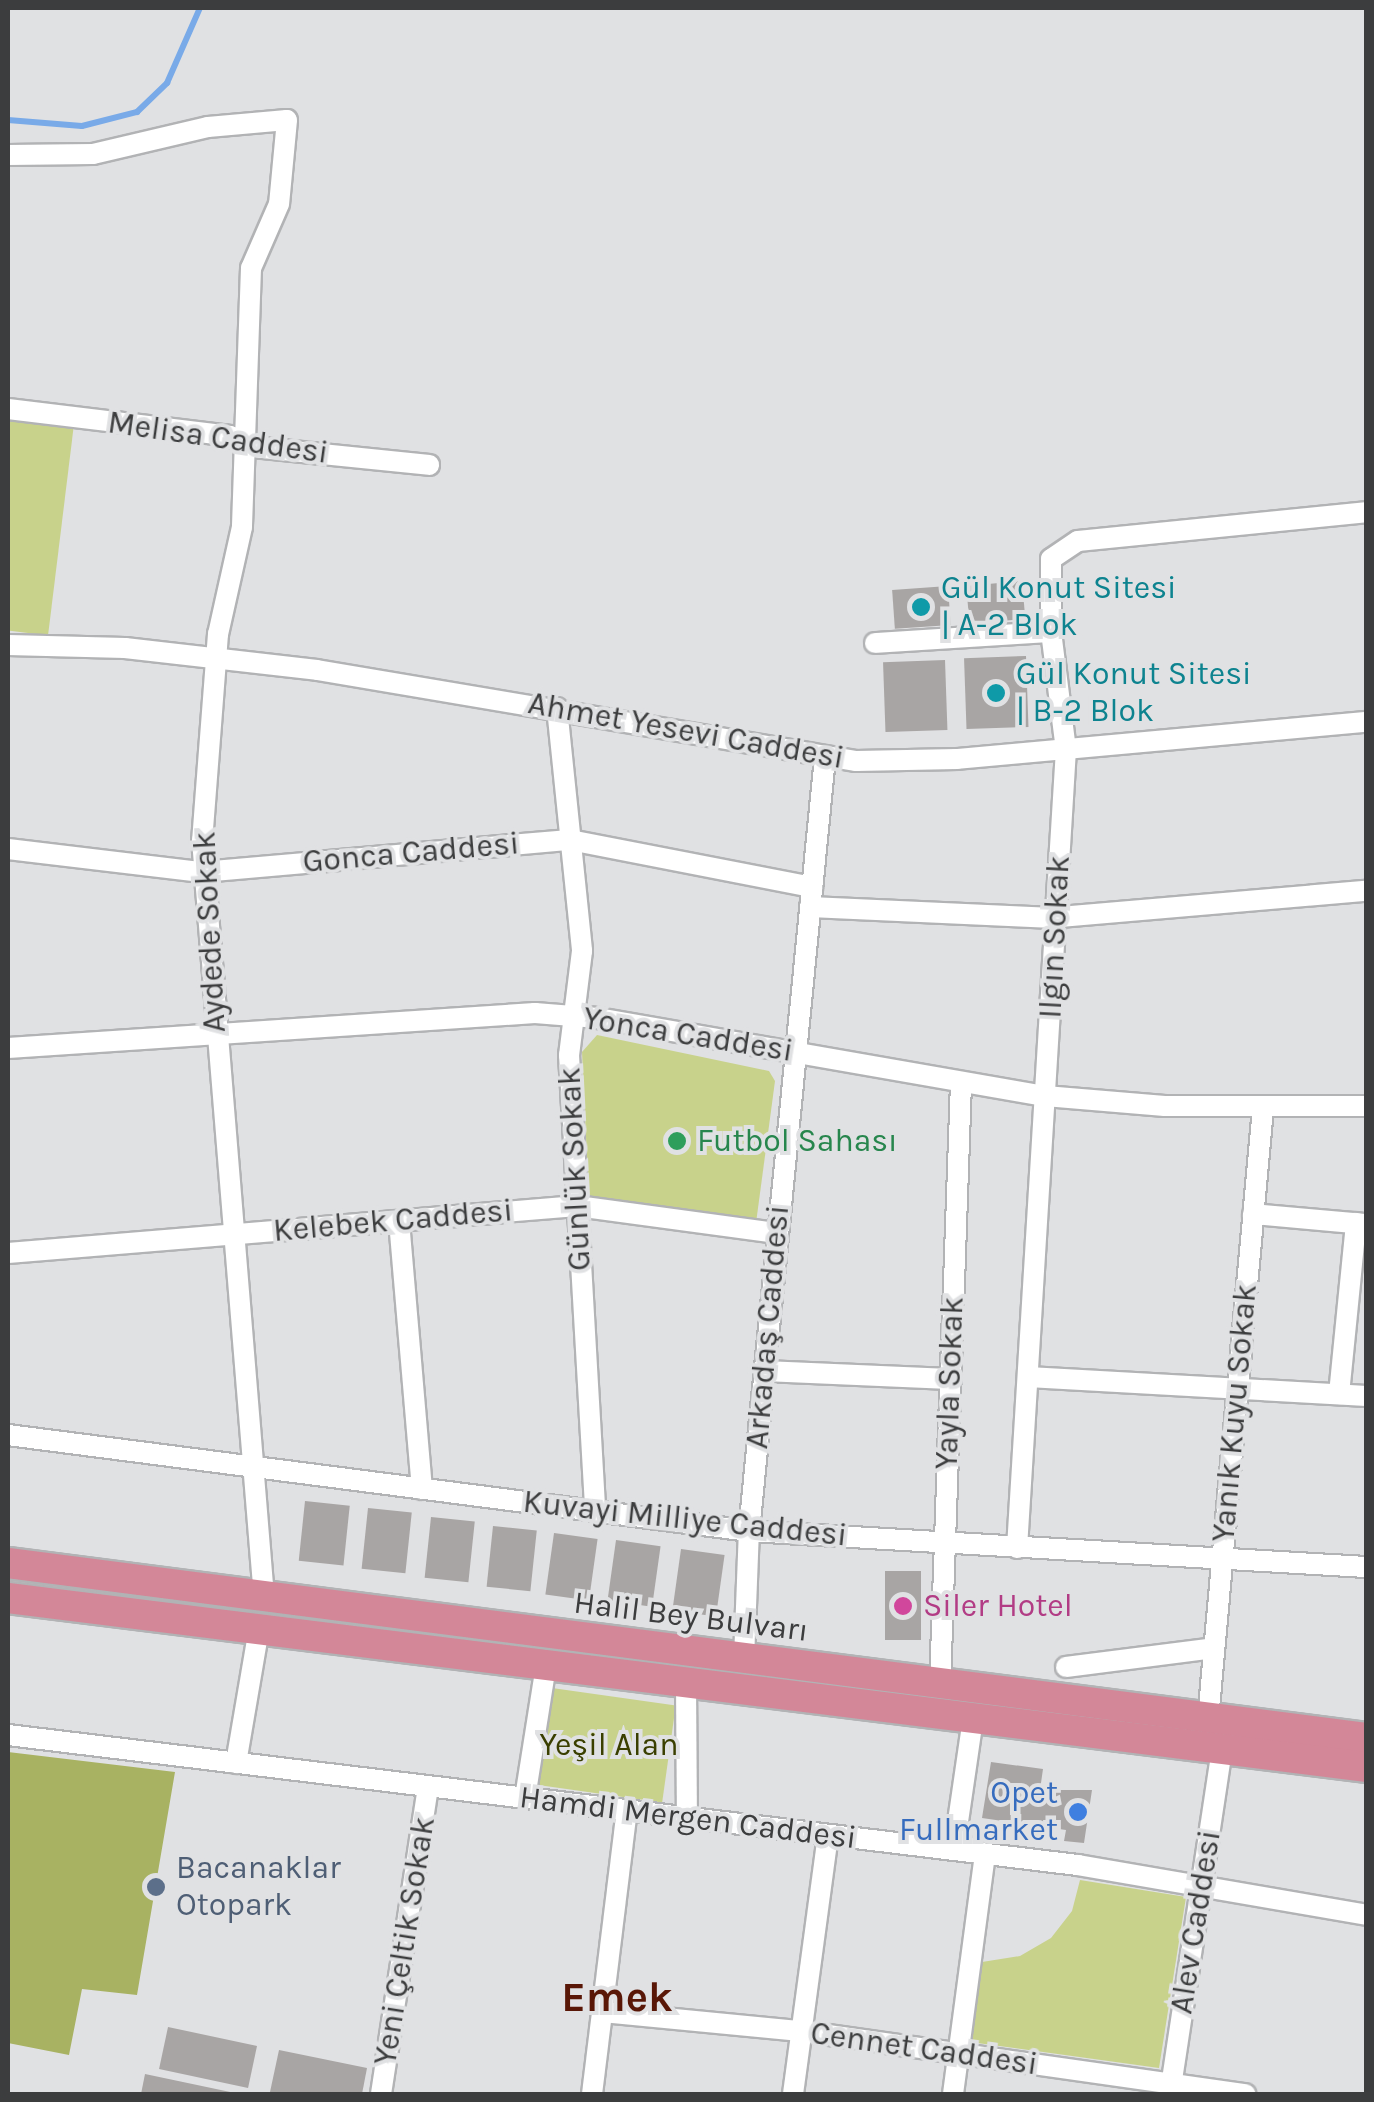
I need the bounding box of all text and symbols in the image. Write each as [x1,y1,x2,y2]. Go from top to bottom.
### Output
street label: Melisa Caddesi [105,404,331,472]
place label: Gül Konut Sitesi | A-2 Blok [941,570,1176,645]
marker: Gül Konut Sitesi | A-2 Blok [910,596,932,618]
place label: Gül Konut Sitesi | B-2 Blok [1016,656,1251,731]
marker: Gül Konut Sitesi | B-2 Blok [985,682,1007,704]
street label: Ahmet Yesevi Caddesi [525,684,847,778]
street label: Gonca Caddesi [301,824,521,882]
street label: Aydede Sokak [186,830,234,1034]
street label: Ilgın Sokak [1032,855,1078,1019]
street label: Yonca Caddesi [580,999,796,1071]
street label: Günlük Sokak [550,1066,600,1272]
place label: Futbol Sahası [697,1122,898,1160]
marker: Futbol Sahası [666,1130,688,1152]
street label: Kelebek Caddesi [272,1191,514,1251]
street label: Arkadaş Caddesi [738,1204,798,1450]
street label: Yanık Kuyu Sokak [1205,1282,1265,1544]
street label: Yayla Sokak [928,1296,972,1470]
street label: Kuvayi Milliye Caddesi [521,1483,849,1555]
street label: Halil Bey Bulvarı [572,1584,810,1650]
place label: Siler Hotel [923,1587,1073,1625]
marker: Siler Hotel [892,1595,914,1617]
park label: Yeşil Alan [539,1726,679,1764]
place label: Opet Fullmarket [899,1775,1058,1850]
street label: Hamdi Mergen Caddesi [517,1778,859,1858]
marker: Opet Fullmarket [1067,1801,1089,1823]
street label: Yeni Çeltik Sokak [366,1814,444,2068]
street label: Alev Caddesi [1163,1827,1229,2017]
place label: Bacanaklar Otopark [176,1850,341,1925]
marker: Bacanaklar Otopark [145,1876,167,1898]
district label: Emek [561,1972,673,2022]
street label: Cennet Caddesi [808,2014,1040,2084]

